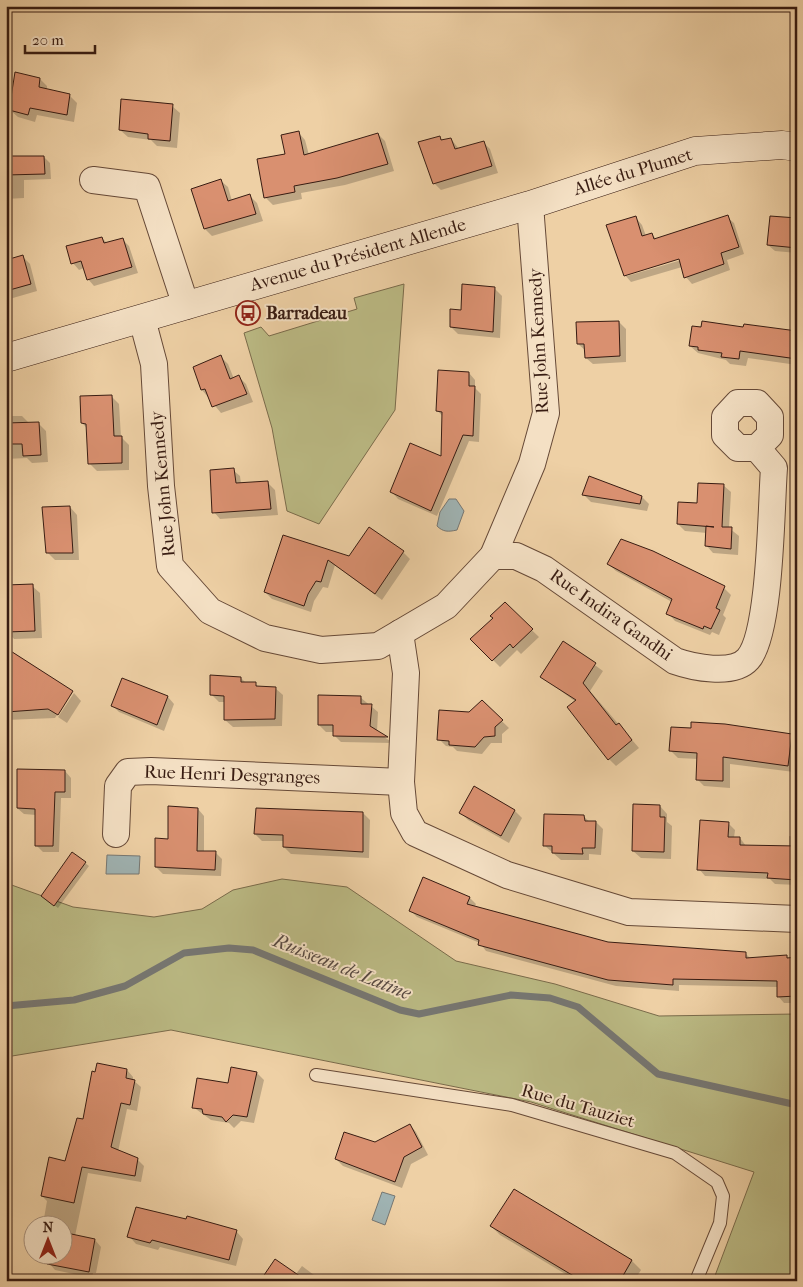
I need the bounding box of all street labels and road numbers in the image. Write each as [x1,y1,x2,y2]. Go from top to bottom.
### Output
street label: Allée du Plumet [570,144,695,200]
street label: Avenue du Président Allende [247,214,468,296]
street label: Rue John Kennedy [525,266,553,414]
street label: Rue John Kennedy [146,409,180,558]
street label: Rue Indira Gandhi [546,565,677,665]
street label: Rue Henri Desgranges [143,761,321,789]
street label: Rue du Tauziet [519,1080,638,1132]

